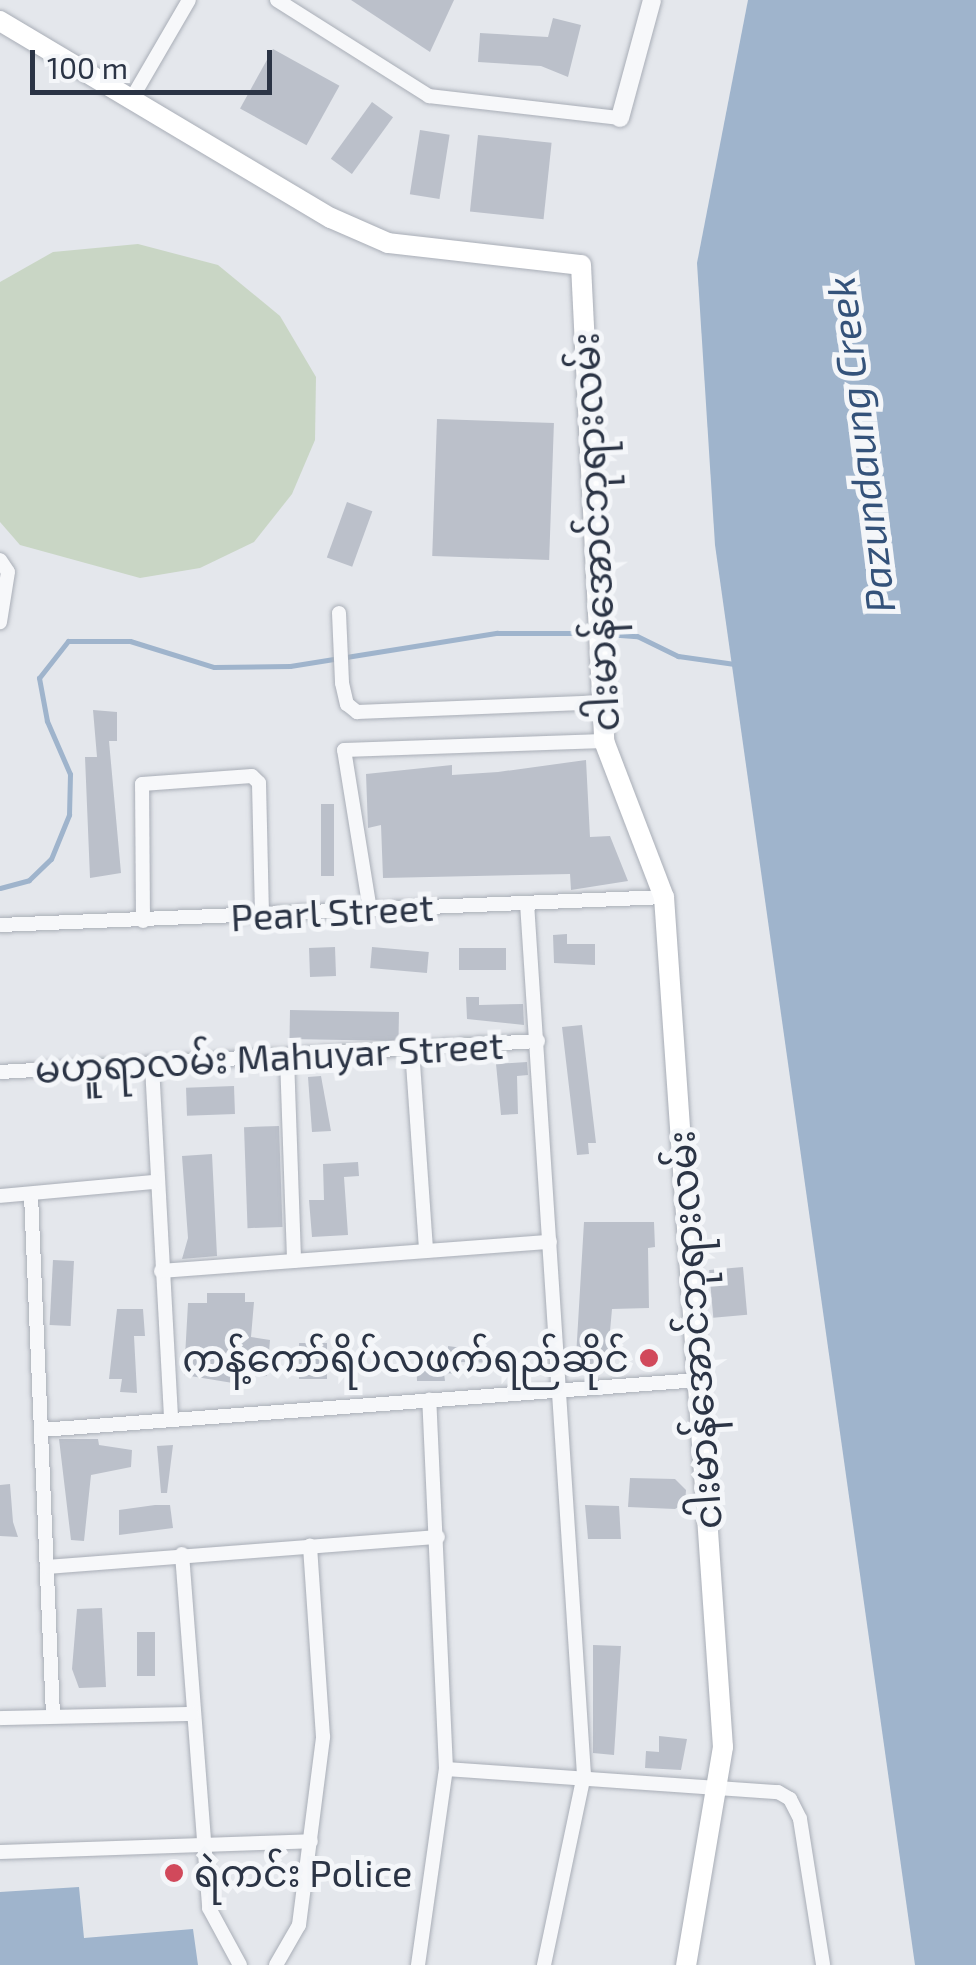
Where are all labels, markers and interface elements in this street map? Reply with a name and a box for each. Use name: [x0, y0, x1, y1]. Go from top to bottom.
scale bar: [35, 30, 278, 92]
text: 100 m: [47, 49, 128, 85]
water label: Pazundaung Creek: [815, 274, 903, 616]
street label: ငါးမာန်အောင်ဘုရားလမ်း: [562, 331, 628, 733]
street label: Pearl Street: [229, 884, 435, 940]
street label: မဟူရာလမ်း Mahuyar Street: [33, 1022, 505, 1092]
street label: ငါးမာန်အောင်ဘုရားလမ်း: [657, 1129, 731, 1531]
place label: ကန့်ကော်ရိပ်လဖက်ရည်ဆိုင်: [182, 1335, 629, 1381]
marker: ကန့်ကော်ရိပ်လဖက်ရည်ဆိုင်: [638, 1347, 660, 1369]
place label: ရဲကင်း Police: [194, 1850, 412, 1896]
marker: ရဲကင်း Police: [163, 1862, 185, 1884]

